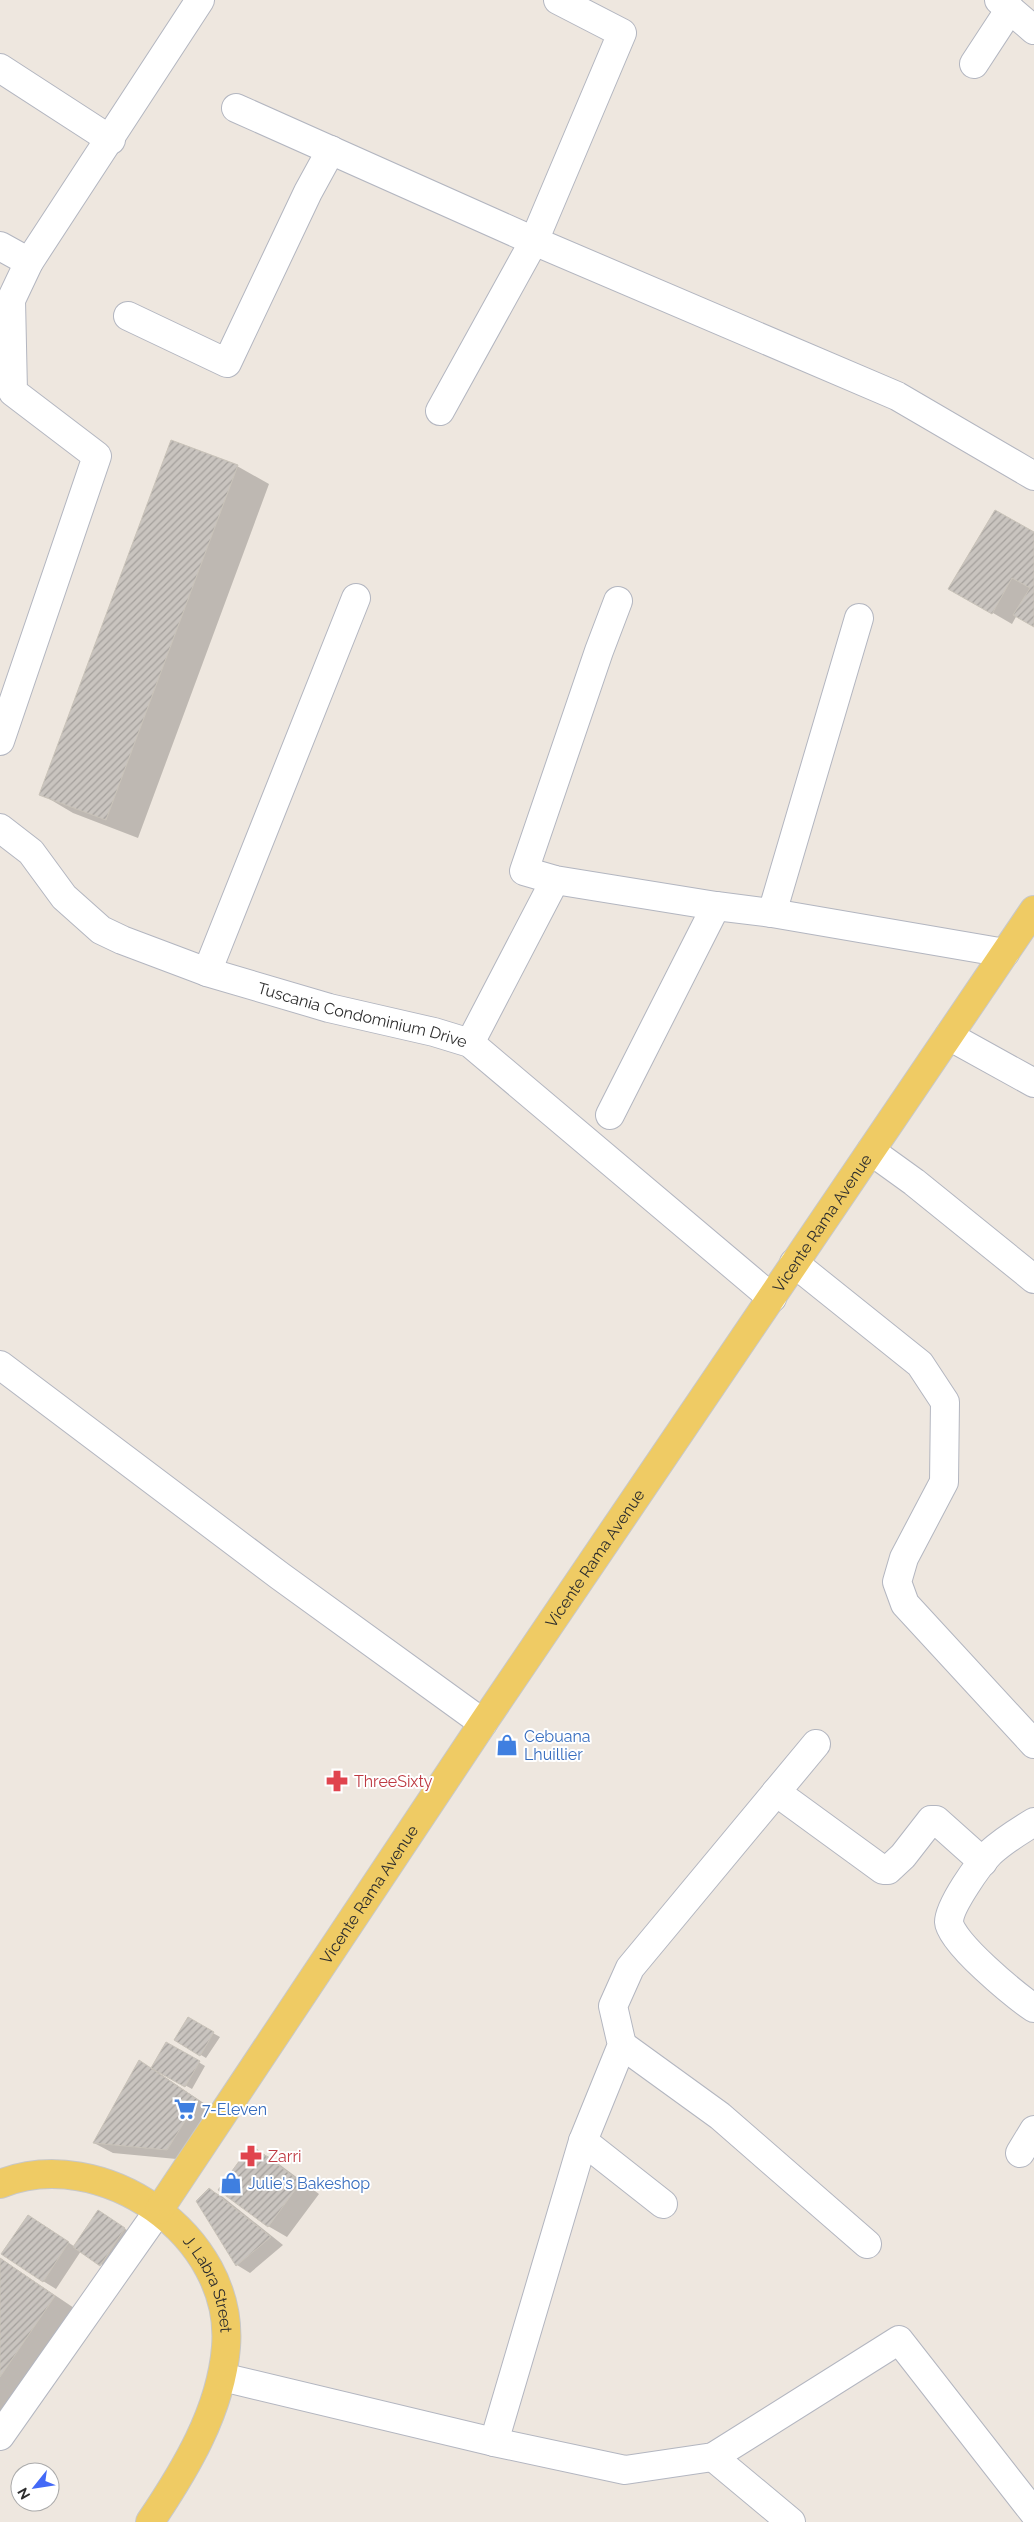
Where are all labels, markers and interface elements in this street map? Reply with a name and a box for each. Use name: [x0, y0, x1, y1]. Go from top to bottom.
street label: Tuscania Condominium Drive: [256, 978, 470, 1051]
street label: Vicente Rama Avenue: [768, 1150, 875, 1296]
street label: Vicente Rama Avenue: [541, 1486, 648, 1631]
place label: Cebuana Lhuillier: [524, 1727, 591, 1764]
shop icon: Cebuana Lhuillier: [494, 1732, 520, 1758]
pharmacy icon: ThreeSixty: [324, 1768, 350, 1794]
place label: ThreeSixty: [354, 1772, 433, 1791]
street label: Vicente Rama Avenue: [316, 1821, 422, 1967]
supermarket icon: 7-Eleven: [172, 2096, 198, 2122]
place label: 7-Eleven: [202, 2100, 267, 2119]
pharmacy icon: Zarri: [238, 2143, 264, 2169]
place label: Zarri: [268, 2147, 302, 2166]
shop icon: Julie's Bakeshop: [218, 2170, 244, 2196]
place label: Julie's Bakeshop: [248, 2174, 370, 2193]
street label: J. Labra Street: [179, 2231, 236, 2334]
north arrow: [10, 2462, 60, 2512]
text: N: [14, 2485, 33, 2502]

